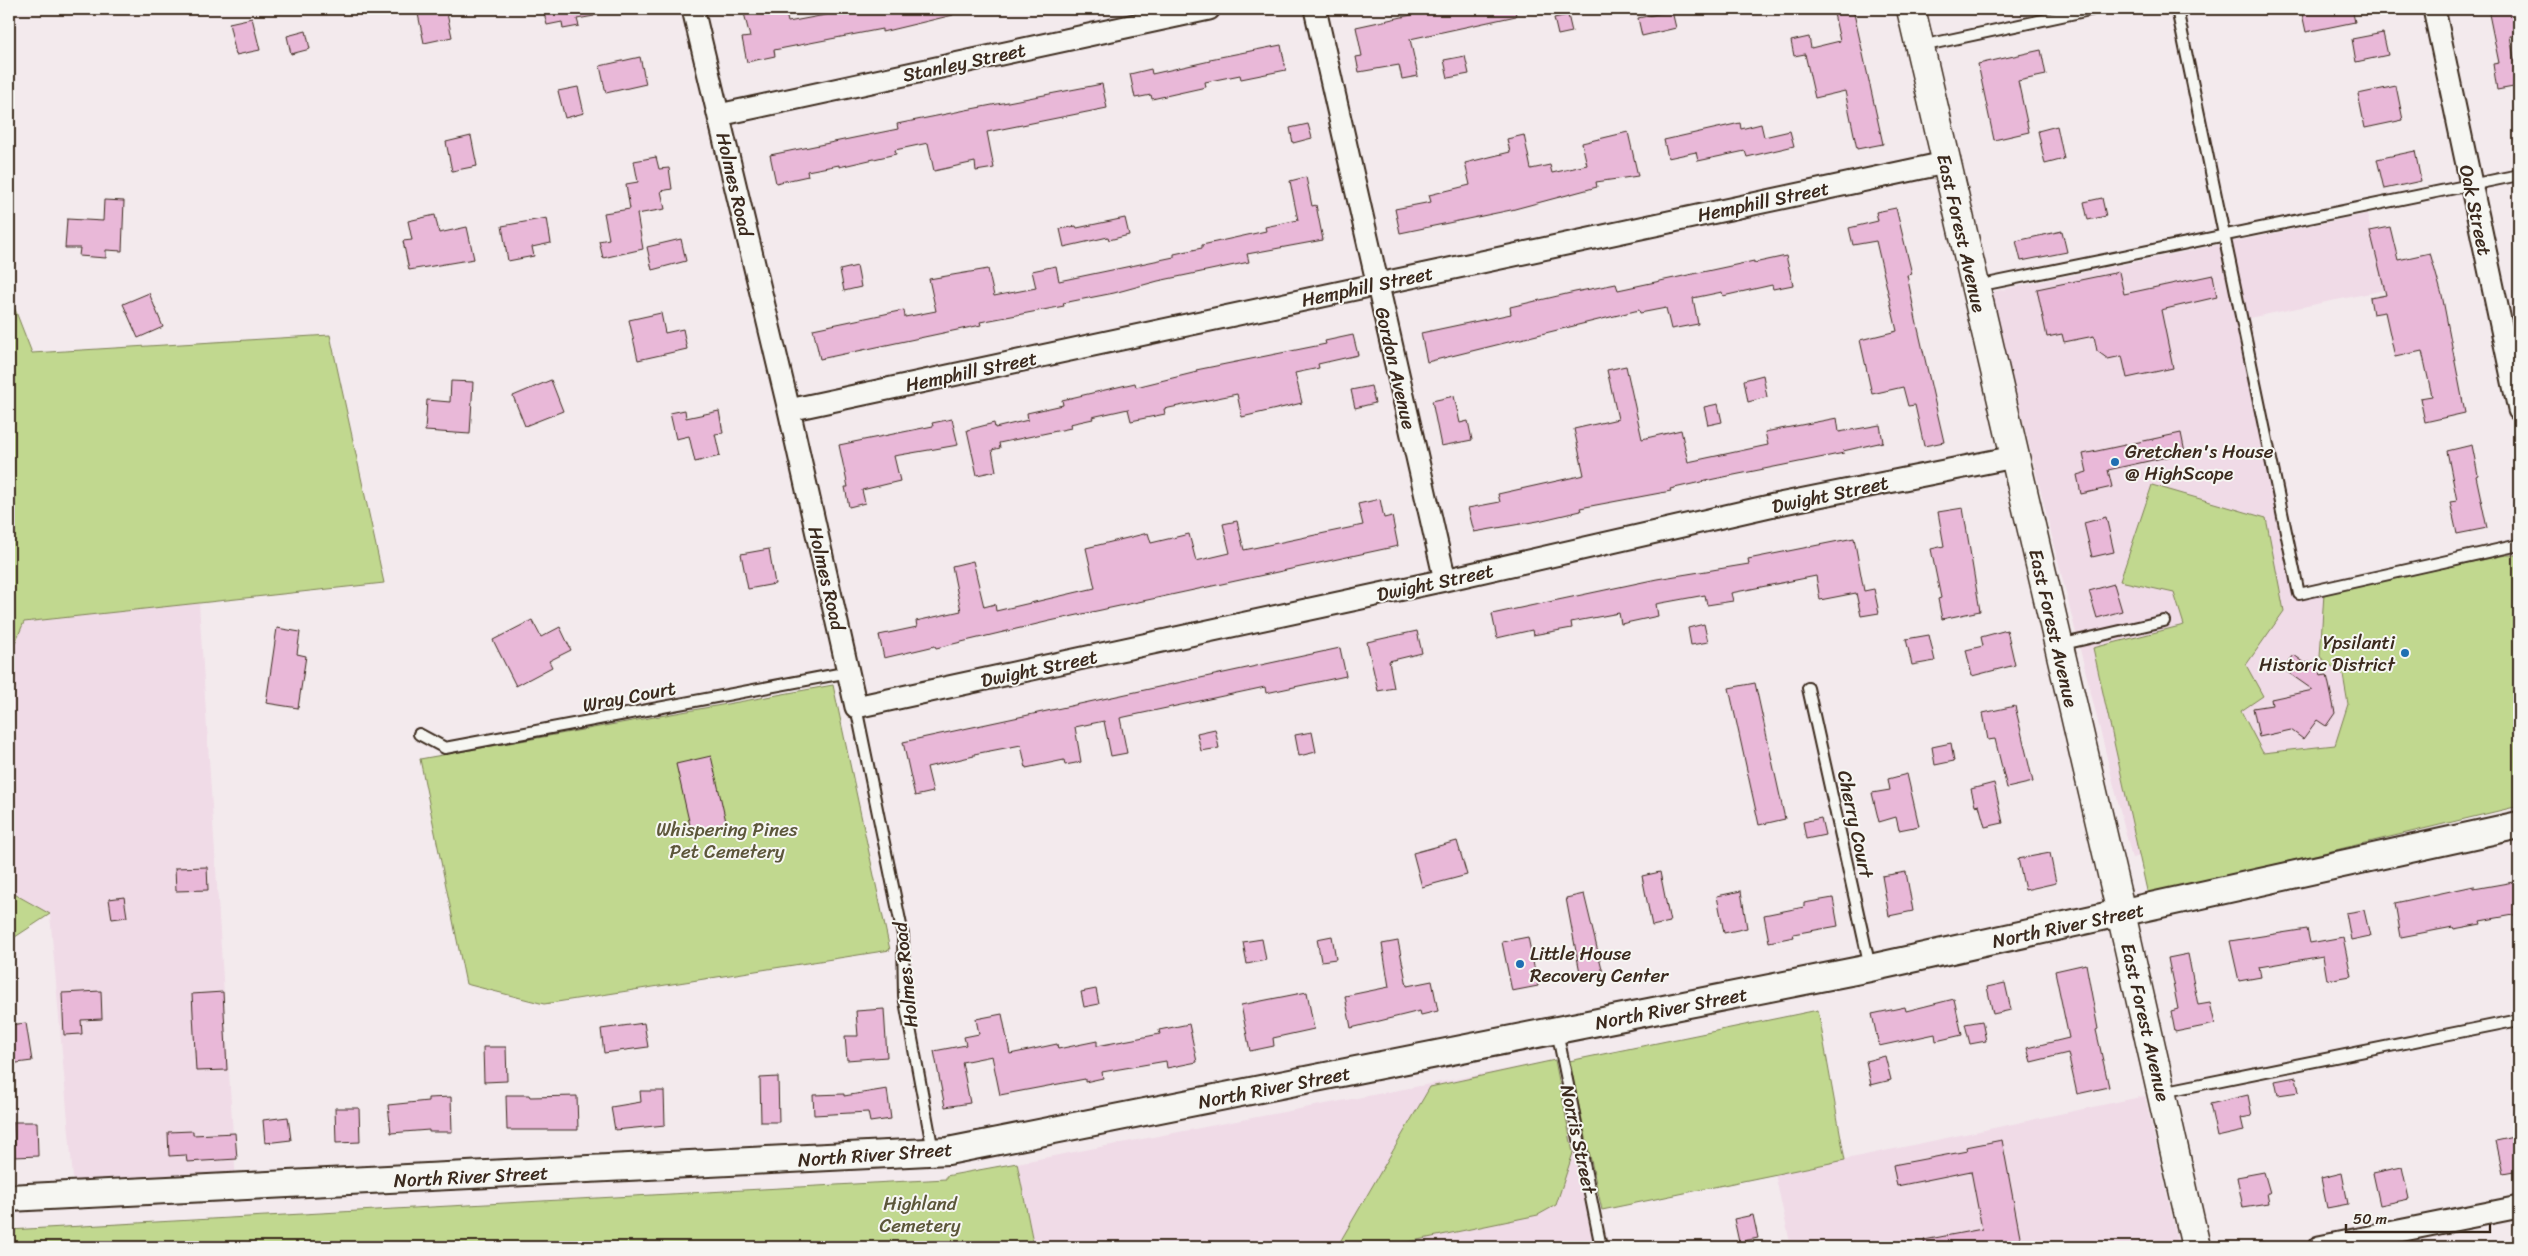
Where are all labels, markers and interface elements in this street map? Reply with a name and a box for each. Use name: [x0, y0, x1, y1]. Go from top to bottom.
street label: Stanley Street: [899, 33, 1029, 92]
street label: Holmes Road: [707, 129, 763, 241]
street label: East Forest Avenue: [1927, 151, 1996, 316]
street label: Oak Street: [2450, 162, 2501, 259]
street label: Hemphill Street: [1694, 171, 1832, 232]
street label: Hemphill Street: [1298, 256, 1436, 317]
street label: Gordon Avenue: [1365, 304, 1426, 433]
street label: Hemphill Street: [902, 341, 1040, 402]
place label: Gretchen's House @ HighScope: [2125, 435, 2274, 490]
marker: Gretchen's House @ HighScope: [2109, 456, 2121, 468]
street label: Dwight Street: [1769, 466, 1891, 523]
street label: Holmes Road: [799, 523, 855, 635]
street label: East Forest Avenue: [2019, 546, 2088, 711]
street label: Dwight Street: [1374, 554, 1496, 611]
place label: Ypsilanti Historic District: [2259, 626, 2396, 681]
street label: Dwight Street: [978, 640, 1100, 697]
marker: Ypsilanti Historic District: [2399, 647, 2411, 659]
street label: Wray Court: [580, 671, 679, 722]
street label: Cherry Court: [1828, 767, 1883, 882]
park label: Whispering Pines Pet Cemetery: [656, 813, 798, 868]
street label: North River Street: [1989, 893, 2147, 958]
street label: Holmes Road: [883, 918, 927, 1029]
place label: Little House Recovery Center: [1530, 937, 1669, 992]
street label: East Forest Avenue: [2111, 940, 2180, 1105]
marker: Little House Recovery Center: [1514, 958, 1526, 970]
street label: North River Street: [1592, 978, 1750, 1039]
street label: North River Street: [1195, 1057, 1353, 1118]
street label: Norris Street: [1551, 1081, 1606, 1198]
street label: North River Street: [797, 1133, 953, 1176]
street label: North River Street: [393, 1156, 549, 1197]
park label: Highland Cemetery: [879, 1187, 961, 1242]
scale bar: [2346, 1201, 2489, 1233]
text: 50 m: [2353, 1206, 2388, 1232]

